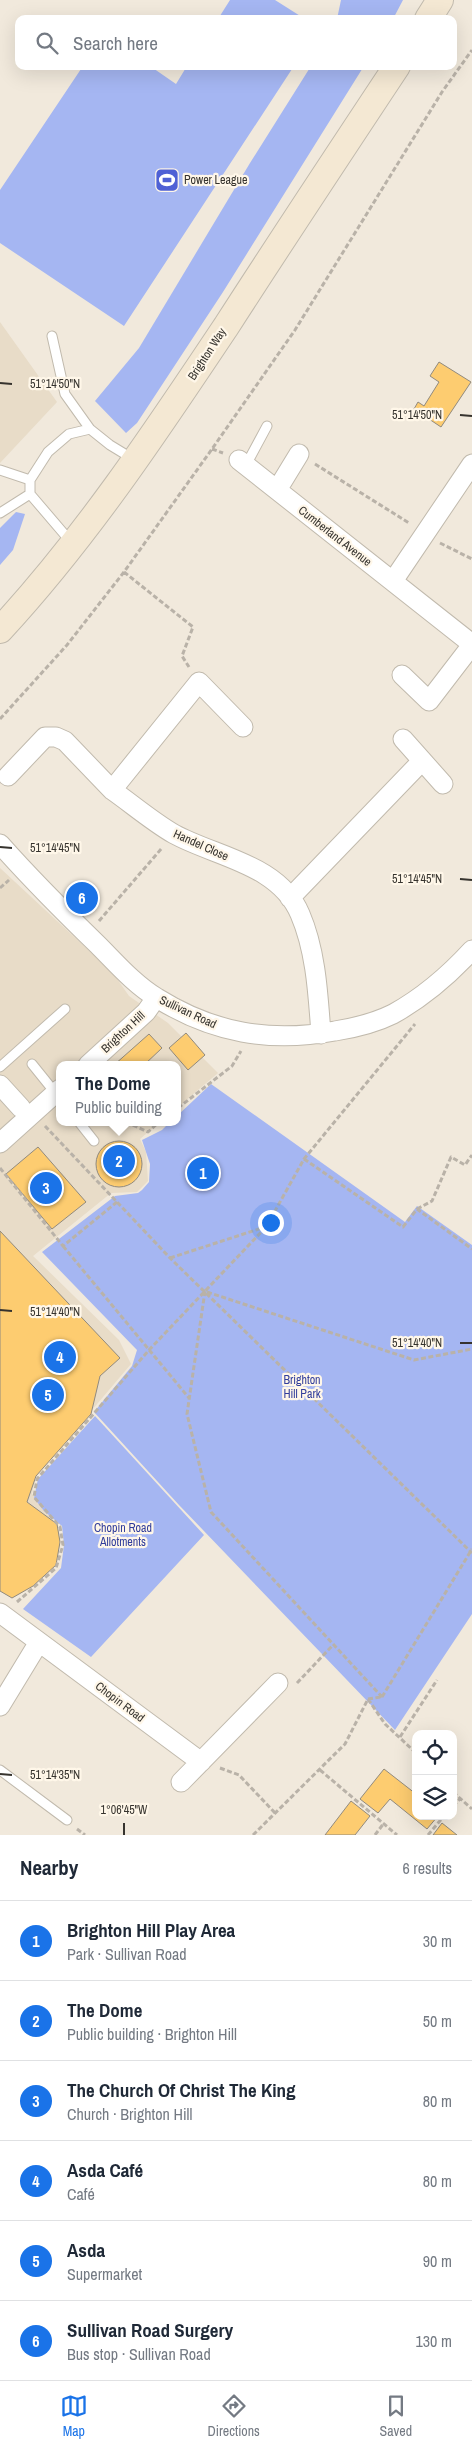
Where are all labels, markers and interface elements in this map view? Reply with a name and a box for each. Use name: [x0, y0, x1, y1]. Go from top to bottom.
search box: [15, 15, 457, 70]
icon: search: [33, 29, 61, 57]
text: Search here: [73, 30, 158, 56]
sports icon: Power League: [154, 167, 180, 193]
place label: Power League: [184, 172, 247, 188]
street label: Brighton Way: [184, 325, 230, 383]
text: 51°14'50"N: [30, 376, 80, 392]
text: 51°14'50"N: [392, 407, 442, 423]
street label: Cumberland Avenue: [295, 502, 375, 570]
street label: Handel Close: [171, 826, 231, 864]
text: 51°14'45"N: [30, 840, 80, 856]
text: 51°14'45"N: [392, 871, 442, 887]
pin: 6: [66, 879, 98, 917]
street label: Sullivan Road: [157, 992, 219, 1032]
street label: Brighton Hill: [98, 1008, 148, 1056]
popup: [56, 1061, 181, 1126]
text: The Dome: [75, 1070, 150, 1096]
text: Public building: [75, 1096, 162, 1118]
pin: 2: [103, 1142, 135, 1180]
pin: 1: [187, 1154, 219, 1192]
pin: 3: [30, 1169, 62, 1207]
your location: [258, 1210, 284, 1236]
text: 51°14'40"N: [30, 1304, 80, 1320]
text: 51°14'40"N: [392, 1335, 442, 1351]
pin: 4: [44, 1338, 76, 1376]
park label: Brighton Hill Park: [283, 1372, 321, 1402]
pin: 5: [32, 1376, 64, 1414]
park label: Chopin Road Allotments: [94, 1520, 152, 1550]
street label: Chopin Road: [92, 1678, 148, 1726]
map controls: [412, 1730, 457, 1820]
button: locate: [412, 1730, 457, 1775]
text: 51°14'35"N: [30, 1767, 80, 1783]
button: layers: [412, 1775, 457, 1820]
text: 1°06'45"W: [101, 1802, 148, 1818]
text: Nearby: [20, 1853, 78, 1882]
text: 6 results: [402, 1857, 452, 1879]
text: Brighton Hill Play Area: [67, 1917, 235, 1943]
text: 1: [32, 1930, 40, 1952]
text: 30 m: [423, 1930, 452, 1952]
text: Park · Sullivan Road: [67, 1943, 187, 1965]
text: The Dome: [67, 1997, 142, 2023]
text: 2: [32, 2010, 40, 2032]
text: 50 m: [423, 2010, 452, 2032]
text: Public building · Brighton Hill: [67, 2023, 237, 2045]
text: The Church Of Christ The King: [67, 2077, 296, 2103]
text: 3: [32, 2090, 40, 2112]
text: 80 m: [423, 2090, 452, 2112]
text: Church · Brighton Hill: [67, 2103, 192, 2125]
text: Asda Café: [67, 2157, 143, 2183]
text: 4: [32, 2170, 40, 2192]
text: 80 m: [423, 2170, 452, 2192]
text: Café: [67, 2183, 95, 2205]
text: Asda: [67, 2237, 105, 2263]
text: 5: [32, 2250, 40, 2272]
text: 90 m: [423, 2250, 452, 2272]
text: Supermarket: [67, 2263, 142, 2285]
text: Sullivan Road Surgery: [67, 2317, 233, 2343]
text: 6: [32, 2330, 40, 2352]
text: 130 m: [416, 2330, 452, 2352]
text: Bus stop · Sullivan Road: [67, 2343, 211, 2365]
tab: Map: [60, 2392, 88, 2440]
tab: Directions: [208, 2392, 260, 2440]
tab: Saved: [380, 2392, 412, 2440]

